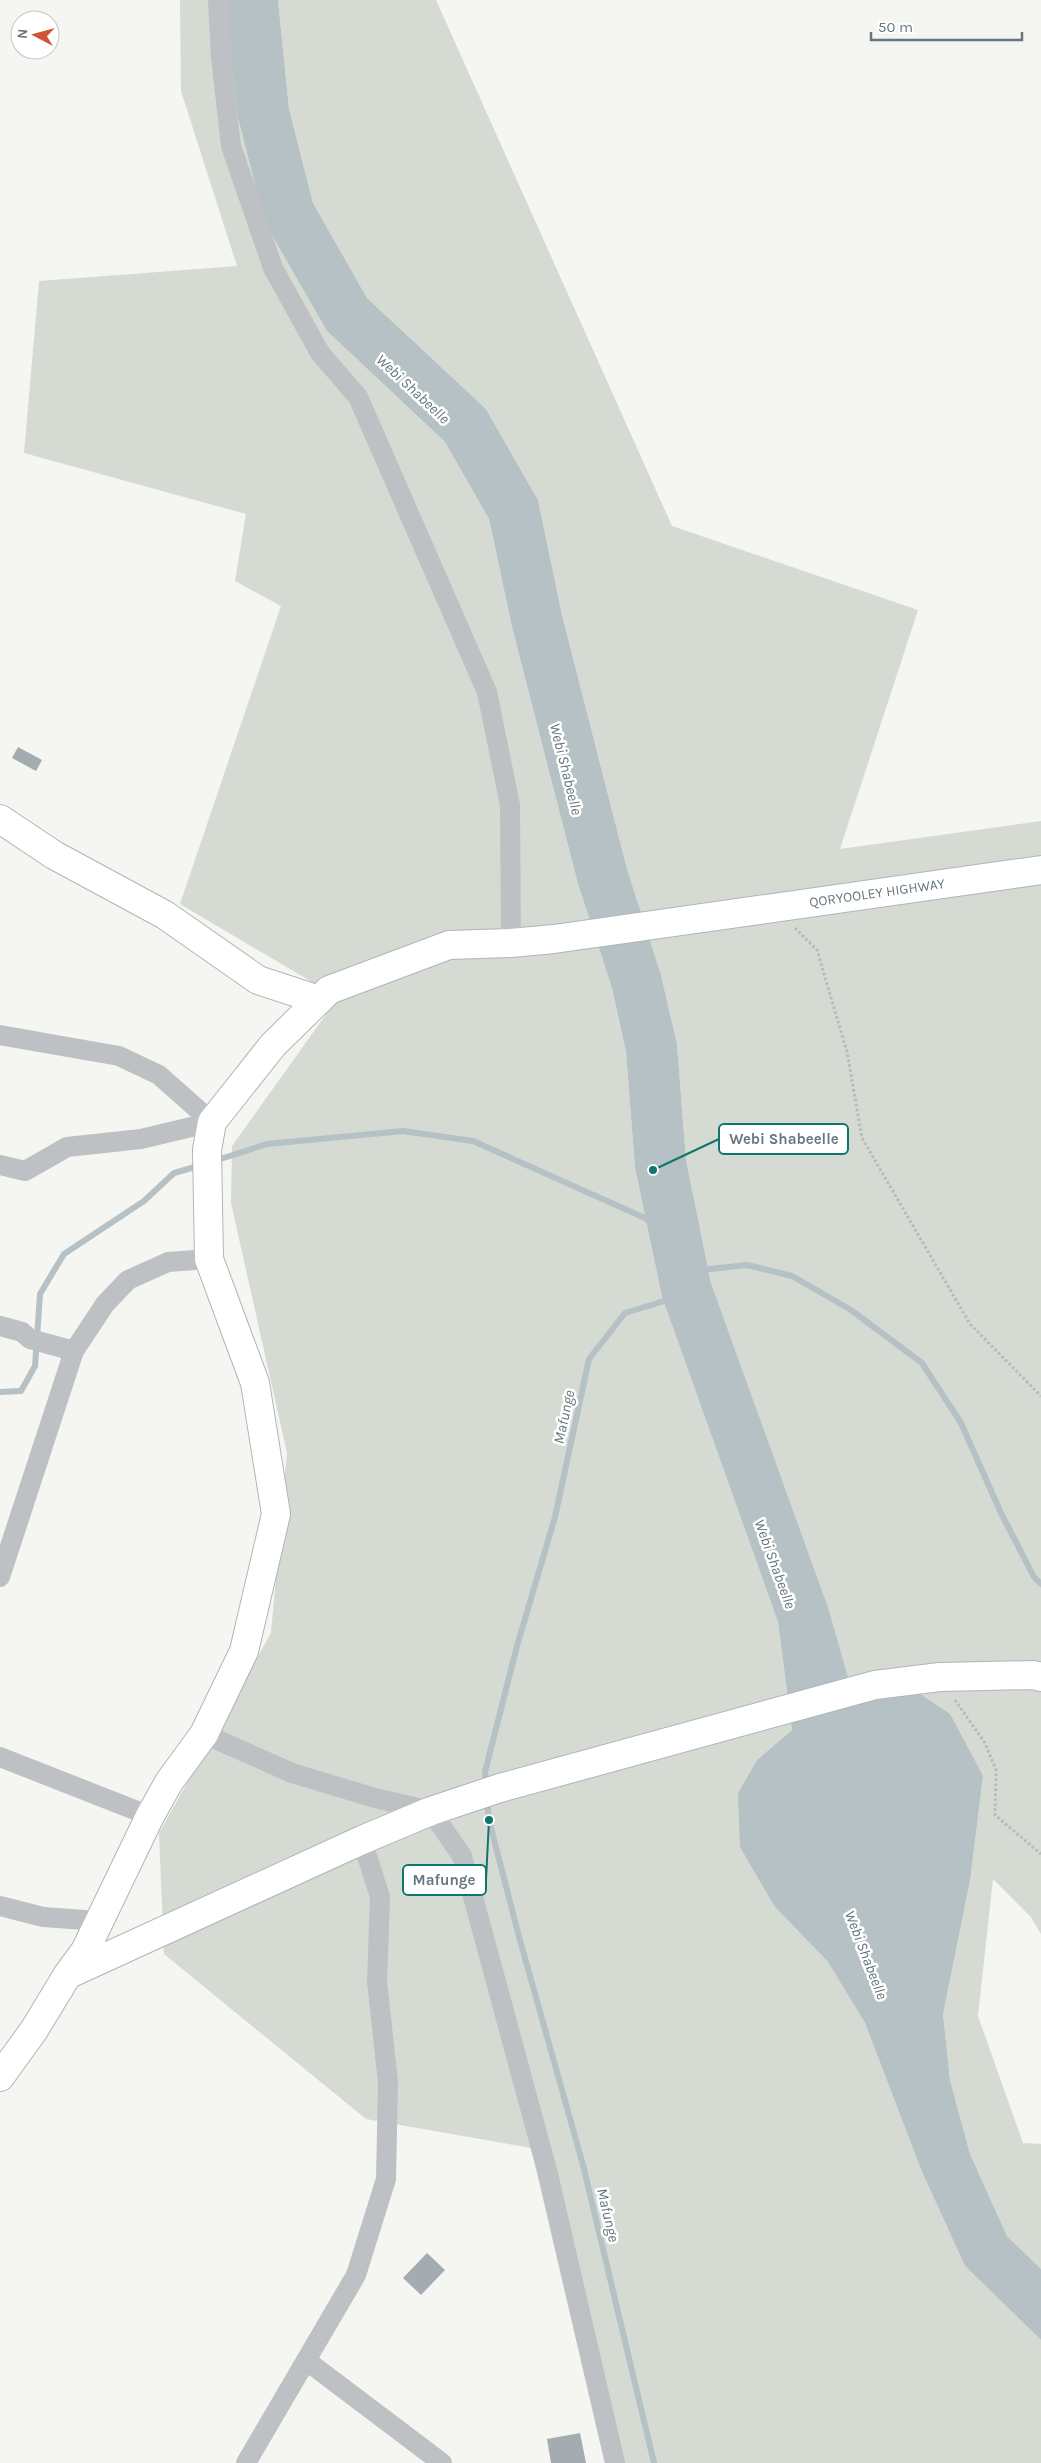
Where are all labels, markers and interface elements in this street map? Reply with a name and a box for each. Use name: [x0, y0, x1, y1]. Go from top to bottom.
north arrow: [10, 10, 60, 60]
scale bar: [871, 10, 1022, 42]
text: 50 m: [878, 18, 913, 36]
text: N: [14, 28, 32, 40]
water label: Webi Shabeelle: [373, 350, 454, 428]
water label: Webi Shabeelle: [546, 721, 586, 817]
street label: QORYOOLEY HIGHWAY: [808, 875, 946, 911]
callout: Webi Shabeelle: [719, 1124, 848, 1154]
text: Webi Shabeelle: [729, 1130, 839, 1148]
water label: Mafunge: [550, 1388, 578, 1446]
water label: Webi Shabeelle: [750, 1517, 800, 1611]
callout: Mafunge: [403, 1865, 486, 1895]
text: Mafunge: [413, 1871, 475, 1889]
water label: Webi Shabeelle: [841, 1908, 891, 2002]
water label: Mafunge: [593, 2186, 623, 2244]

